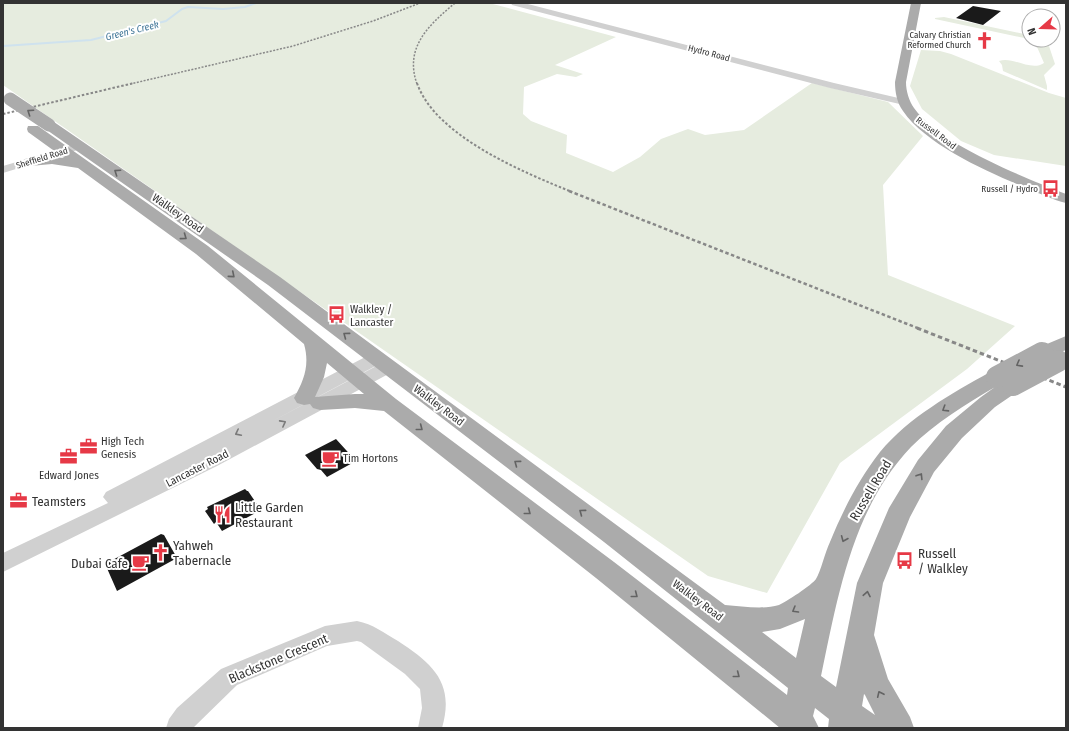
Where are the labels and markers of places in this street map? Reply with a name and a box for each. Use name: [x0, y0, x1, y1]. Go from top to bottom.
place label: Calvary Christian Reformed Church: [908, 30, 971, 50]
church icon: Calvary Christian Reformed Church: [974, 30, 994, 50]
bus stop icon: Russell / Hydro: [1041, 179, 1061, 199]
place label: Russell / Hydro: [981, 184, 1038, 194]
place label: Walkley / Lancaster: [350, 303, 393, 329]
bus stop icon: Walkley / Lancaster: [327, 305, 347, 325]
place label: High Tech Genesis: [101, 435, 144, 461]
office icon: High Tech Genesis: [78, 437, 98, 457]
office icon: Edward Jones: [59, 447, 79, 467]
cafe icon: Tim Hortons: [320, 448, 340, 468]
place label: Tim Hortons: [343, 452, 398, 465]
place label: Edward Jones: [39, 469, 99, 482]
office icon: Teamsters: [9, 491, 29, 511]
place label: Teamsters: [32, 494, 86, 509]
place label: Little Garden Restaurant: [235, 500, 303, 530]
restaurant icon: Little Garden Restaurant: [212, 504, 232, 524]
place label: Yahweh Tabernacle: [173, 538, 231, 568]
church icon: Yahweh Tabernacle: [150, 542, 170, 562]
place label: Russell / Walkley: [918, 546, 968, 576]
bus stop icon: Russell / Walkley: [895, 550, 915, 570]
cafe icon: Dubai Cafe: [131, 553, 151, 573]
place label: Dubai Cafe: [71, 556, 128, 571]

